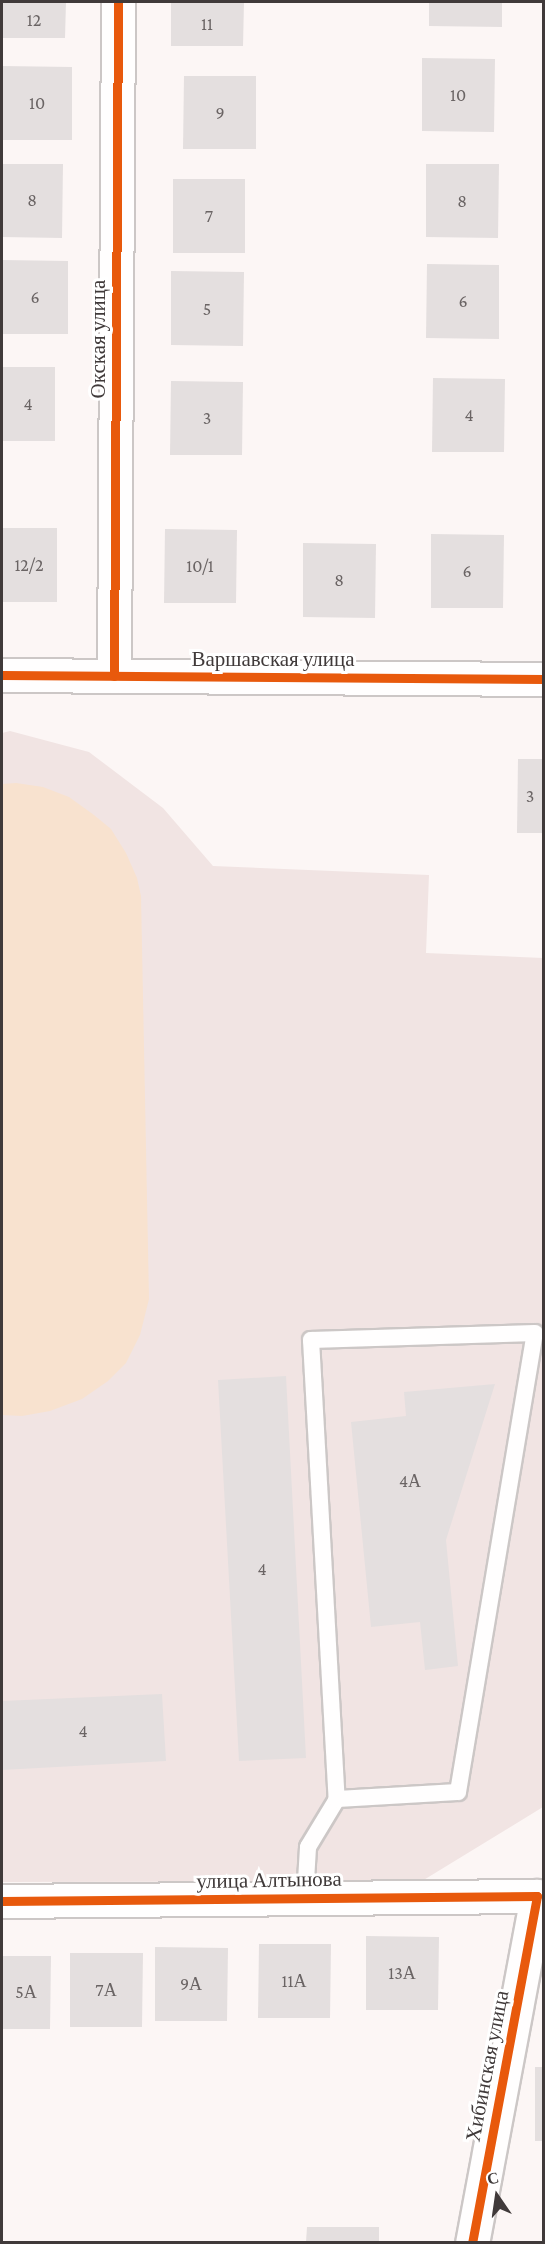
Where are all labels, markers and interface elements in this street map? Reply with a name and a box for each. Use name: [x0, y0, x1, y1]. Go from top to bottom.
house number: 12: [27, 9, 41, 31]
house number: 11: [201, 13, 213, 35]
house number: 10: [450, 84, 466, 106]
house number: 10: [29, 92, 45, 114]
house number: 9: [215, 102, 225, 124]
house number: 8: [27, 189, 37, 211]
house number: 8: [457, 190, 467, 212]
house number: 7: [205, 205, 213, 227]
street label: Окская улица: [85, 280, 111, 398]
house number: 6: [30, 286, 40, 308]
house number: 6: [458, 290, 468, 312]
house number: 5: [203, 298, 211, 320]
house number: 4: [23, 393, 33, 415]
house number: 4: [464, 404, 474, 426]
house number: 3: [203, 407, 211, 429]
house number: 12/2: [14, 554, 44, 576]
house number: 10/1: [186, 555, 214, 577]
house number: 6: [462, 560, 472, 582]
house number: 8: [334, 569, 344, 591]
street label: Варшавская улица: [191, 646, 355, 672]
house number: 3: [526, 785, 534, 807]
house number: 4А: [399, 1470, 421, 1492]
house number: 4: [257, 1558, 267, 1580]
house number: 4: [78, 1720, 88, 1742]
street label: улица Алтынова: [196, 1866, 342, 1894]
house number: 13А: [388, 1962, 416, 1984]
house number: 11А: [282, 1970, 306, 1992]
house number: 9А: [180, 1973, 202, 1995]
house number: 7А: [95, 1979, 117, 2001]
house number: 5А: [15, 1981, 37, 2003]
street label: Хибинская улица: [460, 1988, 514, 2144]
north arrow: [467, 2166, 527, 2226]
text: С: [485, 2168, 500, 2188]

